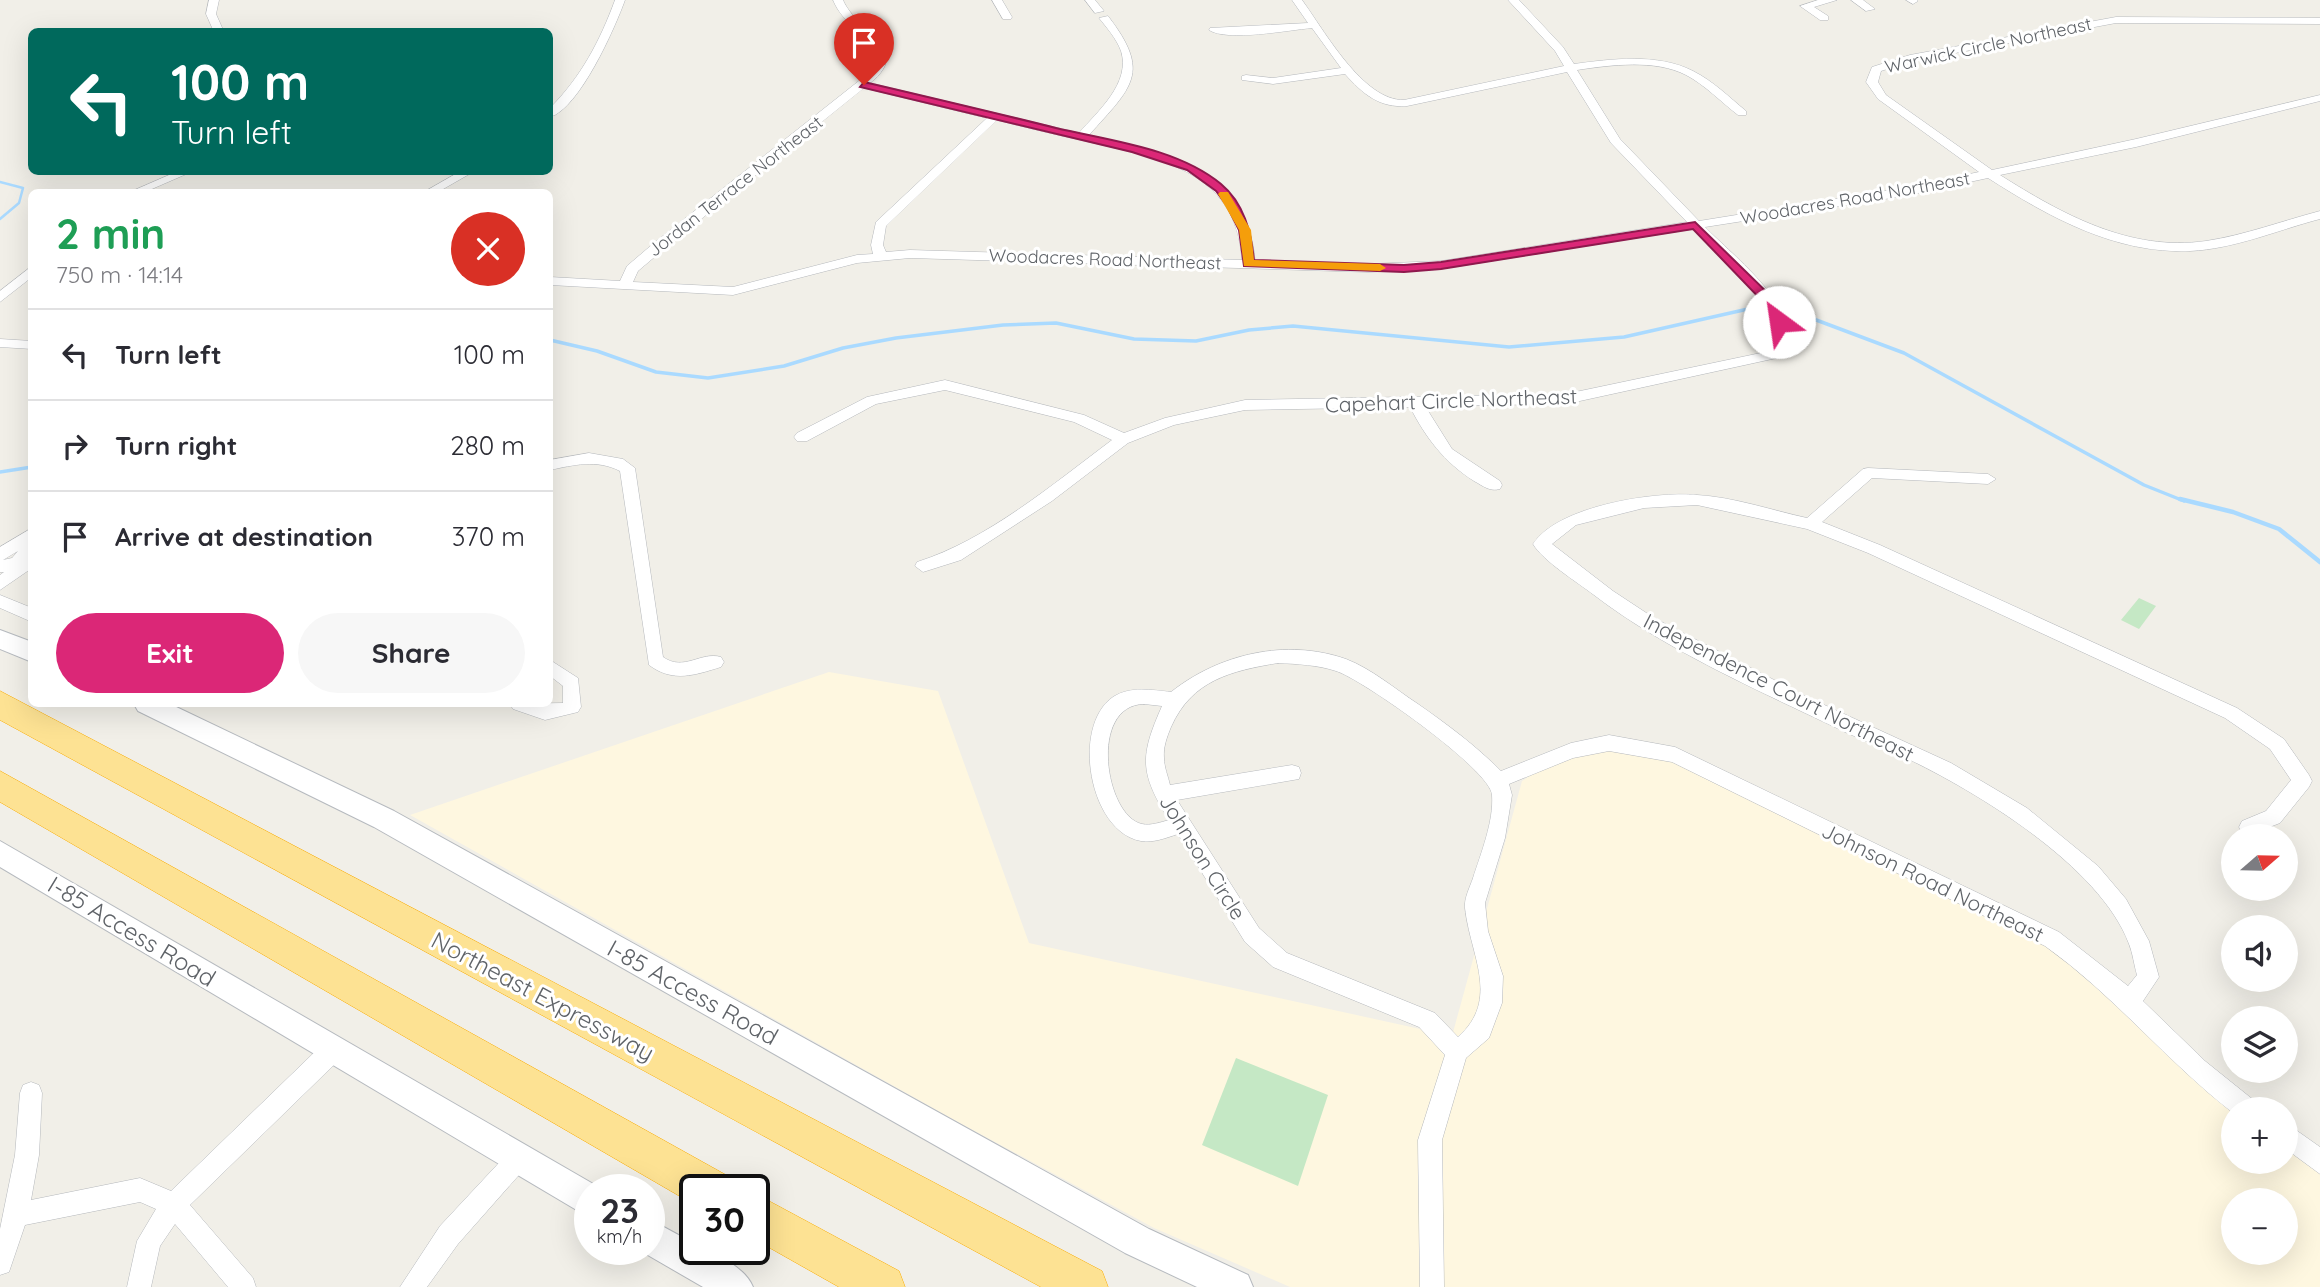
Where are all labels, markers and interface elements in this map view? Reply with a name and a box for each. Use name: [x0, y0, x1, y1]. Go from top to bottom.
street label: Warwick Circle Northeast: [1883, 12, 2093, 78]
pin: [834, 13, 894, 85]
icon: arrive: [845, 24, 883, 62]
text: 100 m: [171, 51, 309, 112]
icon: left: [56, 56, 147, 147]
street label: Jordan Terrace Northeast: [643, 111, 827, 261]
text: Turn left: [171, 112, 292, 152]
street label: Woodacres Road Northeast: [1738, 166, 1972, 230]
text: 2 min: [56, 207, 165, 260]
button: close: [451, 212, 525, 286]
street label: Woodacres Road Northeast: [988, 243, 1222, 275]
text: 750 m · 14:14: [56, 260, 183, 289]
position arrow: [1742, 285, 1816, 359]
icon: left: [56, 336, 94, 374]
text: Turn left: [115, 338, 222, 371]
text: 100 m: [454, 338, 525, 371]
street label: Capehart Circle Northeast: [1324, 383, 1578, 417]
icon: right: [56, 427, 94, 465]
text: Turn right: [115, 429, 237, 462]
text: 280 m: [450, 429, 525, 462]
icon: arrive: [56, 518, 94, 556]
text: Arrive at destination: [115, 520, 373, 553]
text: 370 m: [452, 520, 525, 553]
street label: Independence Court Northeast: [1639, 607, 1919, 767]
button: Exit: [56, 613, 284, 693]
button: Share: [298, 613, 525, 693]
street label: Johnson Circle: [1154, 790, 1252, 924]
street label: Johnson Road Northeast: [1818, 817, 2048, 947]
north arrow: [2221, 824, 2298, 901]
map controls: [2221, 824, 2298, 1265]
street label: I-85 Access Road: [43, 869, 221, 993]
button: sound: [2221, 915, 2298, 992]
street label: Northeast Expressway: [426, 925, 660, 1067]
street label: I-85 Access Road: [602, 933, 784, 1051]
button: layers: [2221, 1006, 2298, 1083]
button: +: [2221, 1097, 2298, 1174]
speed limit sign: 30: [679, 1174, 770, 1265]
text: 23: [600, 1188, 639, 1232]
button: −: [2221, 1188, 2298, 1265]
text: km/h: [597, 1225, 642, 1248]

